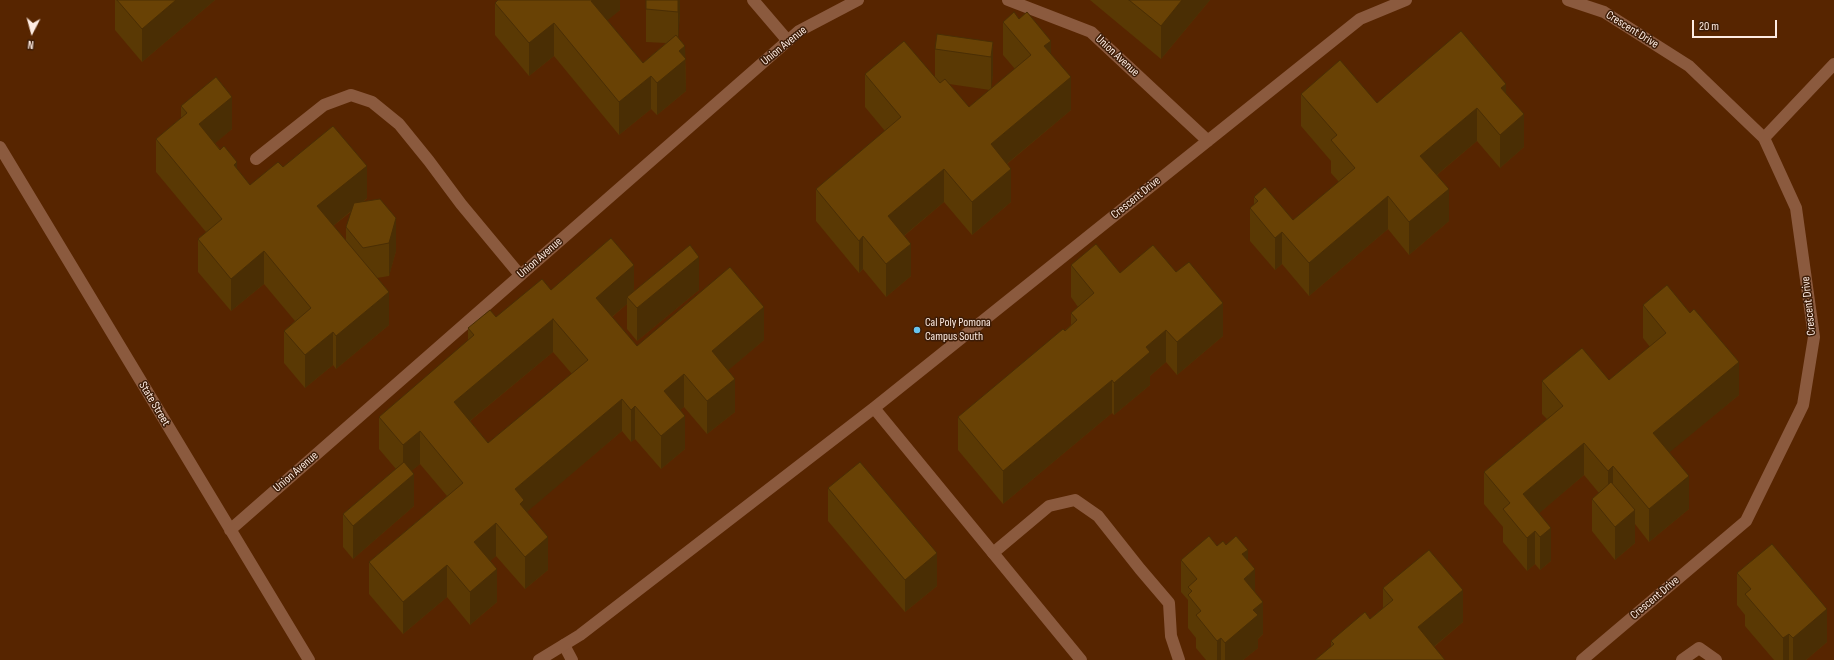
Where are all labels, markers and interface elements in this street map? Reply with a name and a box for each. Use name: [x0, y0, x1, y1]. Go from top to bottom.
street label: Crescent Drive: [1603, 8, 1661, 52]
north arrow: [12, 12, 52, 52]
scale bar: [1694, 12, 1779, 38]
text: 20 m: [1699, 19, 1719, 34]
street label: Union Avenue: [758, 23, 810, 69]
street label: Union Avenue: [1092, 32, 1142, 80]
text: N: [27, 38, 34, 51]
street label: Crescent Drive: [1108, 174, 1164, 222]
street label: Union Avenue: [515, 235, 565, 281]
street label: Crescent Drive: [1799, 276, 1819, 336]
place label: Cal Poly Pomona Campus South: [925, 316, 991, 344]
marker: Cal Poly Pomona Campus South: [912, 325, 922, 335]
street label: State Street: [135, 379, 173, 429]
street label: Union Avenue: [271, 449, 321, 495]
street label: Crescent Drive: [1628, 573, 1682, 623]

